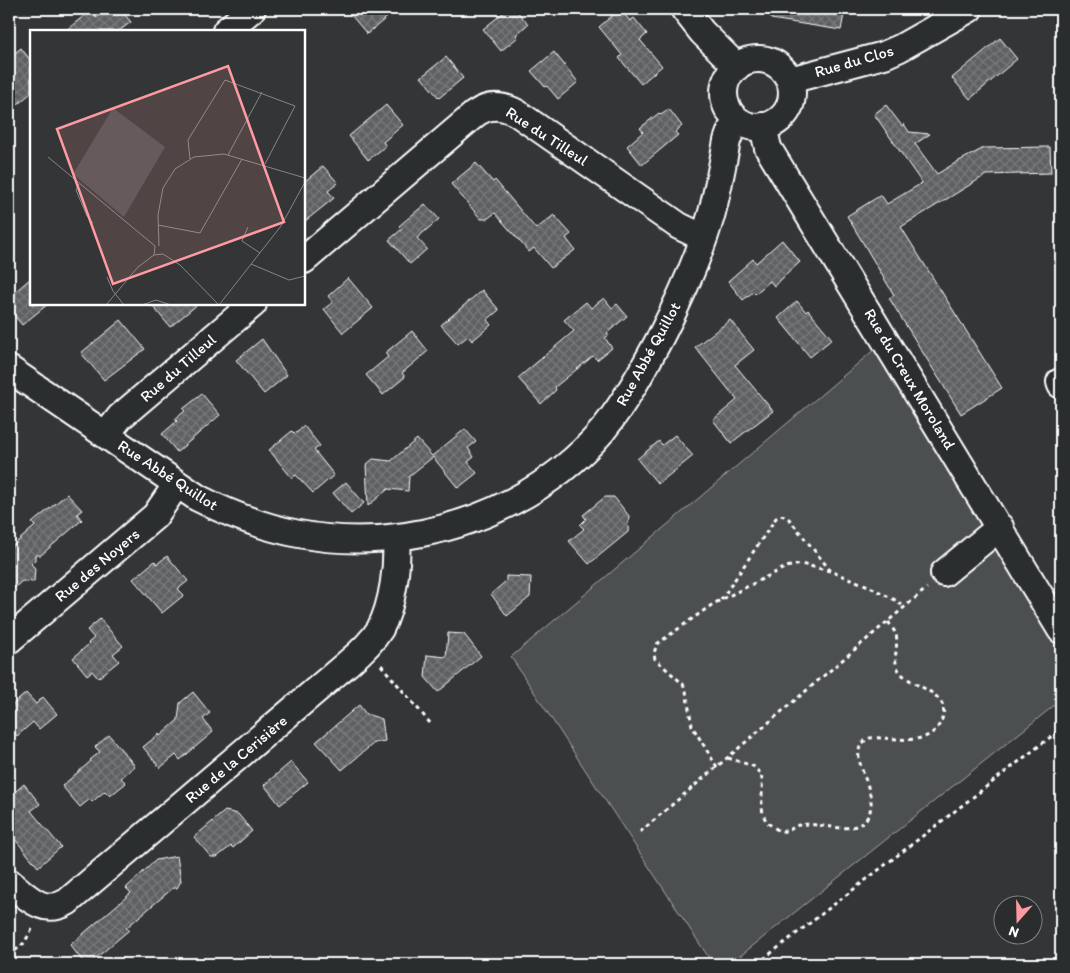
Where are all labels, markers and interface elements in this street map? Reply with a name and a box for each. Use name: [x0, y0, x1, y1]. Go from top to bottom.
inset map: [30, 30, 305, 305]
street label: Rue du Clos: [812, 41, 896, 81]
street label: Rue du Tilleul: [502, 102, 592, 170]
street label: Rue Abbé Quillot: [612, 299, 684, 409]
street label: Rue du Creux Moroland: [860, 305, 960, 453]
street label: Rue du Tilleul: [136, 330, 220, 406]
street label: Rue Abbé Quillot: [114, 436, 222, 514]
street label: Rue des Noyers: [51, 524, 143, 606]
street label: Rue de la Cerisière: [181, 711, 291, 807]
north arrow: [992, 896, 1042, 946]
text: N: [1006, 922, 1021, 941]

